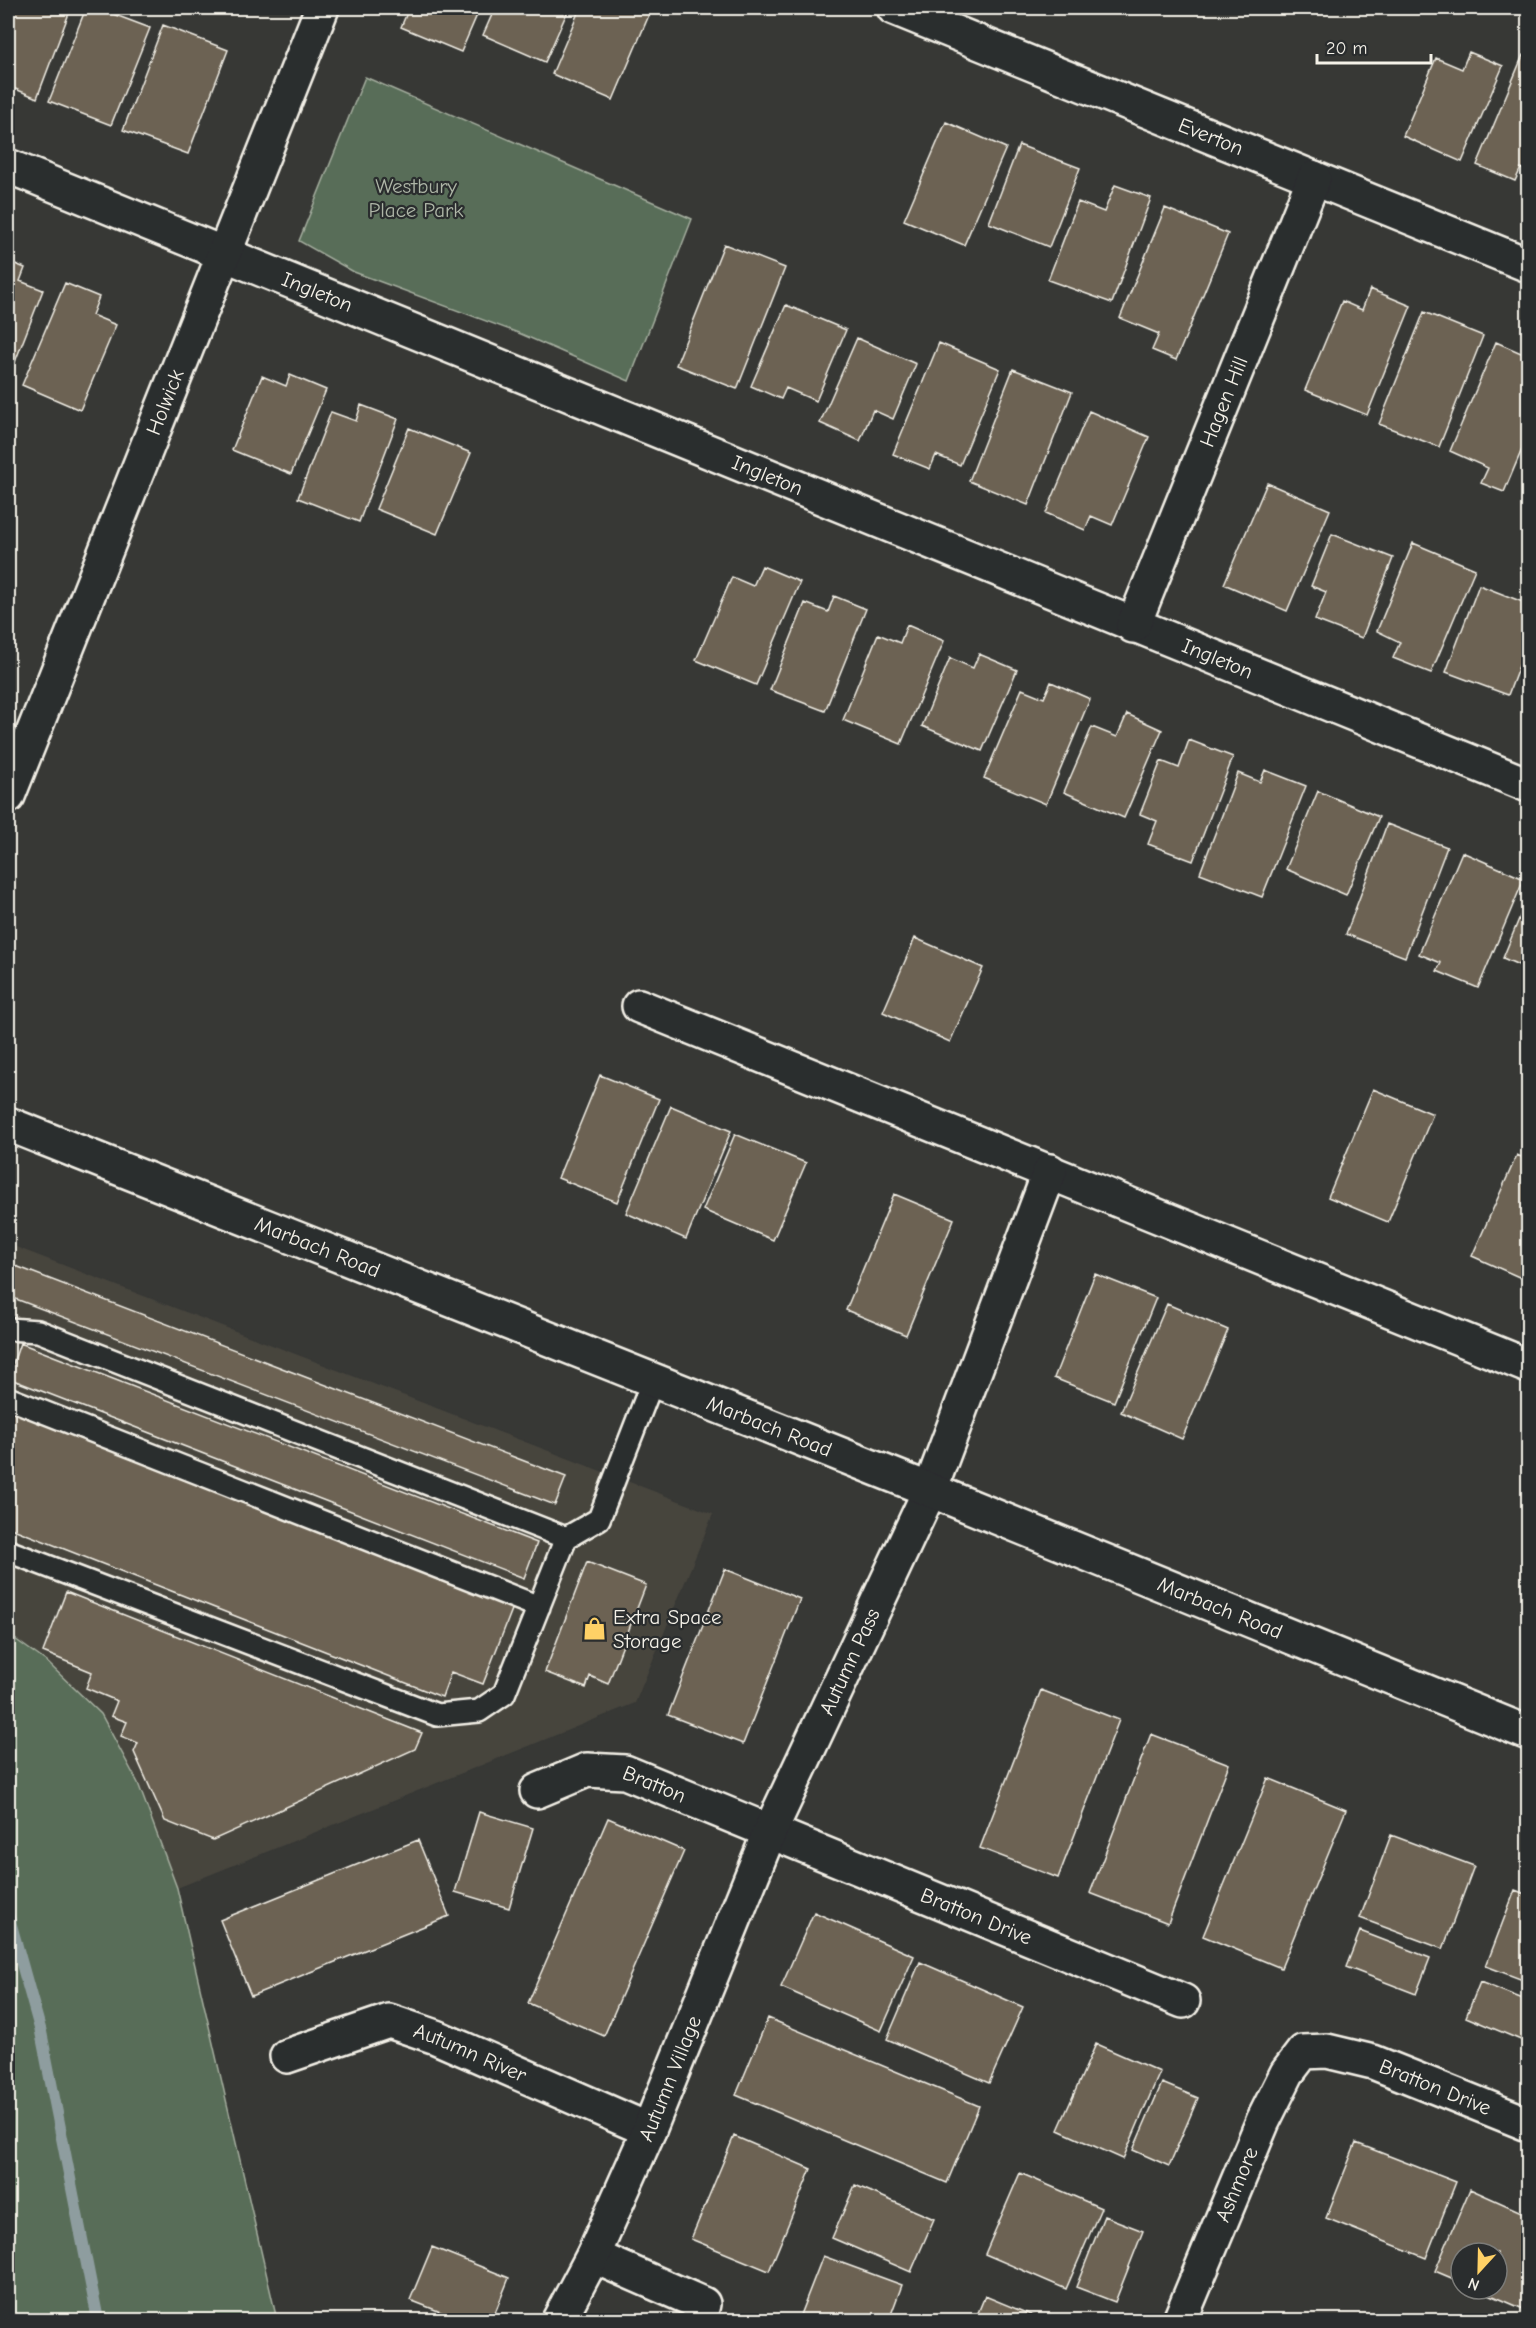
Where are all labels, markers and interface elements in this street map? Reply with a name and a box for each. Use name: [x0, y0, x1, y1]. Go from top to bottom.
scale bar: [1317, 27, 1431, 65]
text: 20 m: [1326, 38, 1367, 59]
street label: Everton: [1175, 113, 1247, 160]
park label: Westbury Place Park: [368, 174, 464, 222]
street label: Ingleton: [278, 267, 356, 317]
street label: Hagen Hill: [1195, 353, 1253, 450]
street label: Holwick: [141, 366, 189, 438]
street label: Ingleton: [729, 450, 806, 500]
street label: Ingleton: [1179, 633, 1256, 684]
street label: Marbach Road: [251, 1211, 384, 1282]
street label: Marbach Road: [703, 1391, 835, 1462]
street label: Marbach Road: [1154, 1572, 1286, 1644]
place label: Extra Space Storage: [613, 1605, 722, 1653]
street label: Autumn Pass: [814, 1605, 885, 1719]
shop icon: Extra Space Storage: [582, 1616, 608, 1642]
street label: Bratton: [619, 1760, 689, 1808]
street label: Bratton Drive: [917, 1883, 1036, 1950]
street label: Autumn Village: [634, 2012, 706, 2145]
street label: Autumn River: [411, 2018, 531, 2087]
street label: Bratton Drive: [1376, 2054, 1495, 2120]
street label: Ashmore: [1210, 2143, 1263, 2225]
north arrow: [1449, 2241, 1509, 2301]
text: N: [1466, 2274, 1482, 2294]

